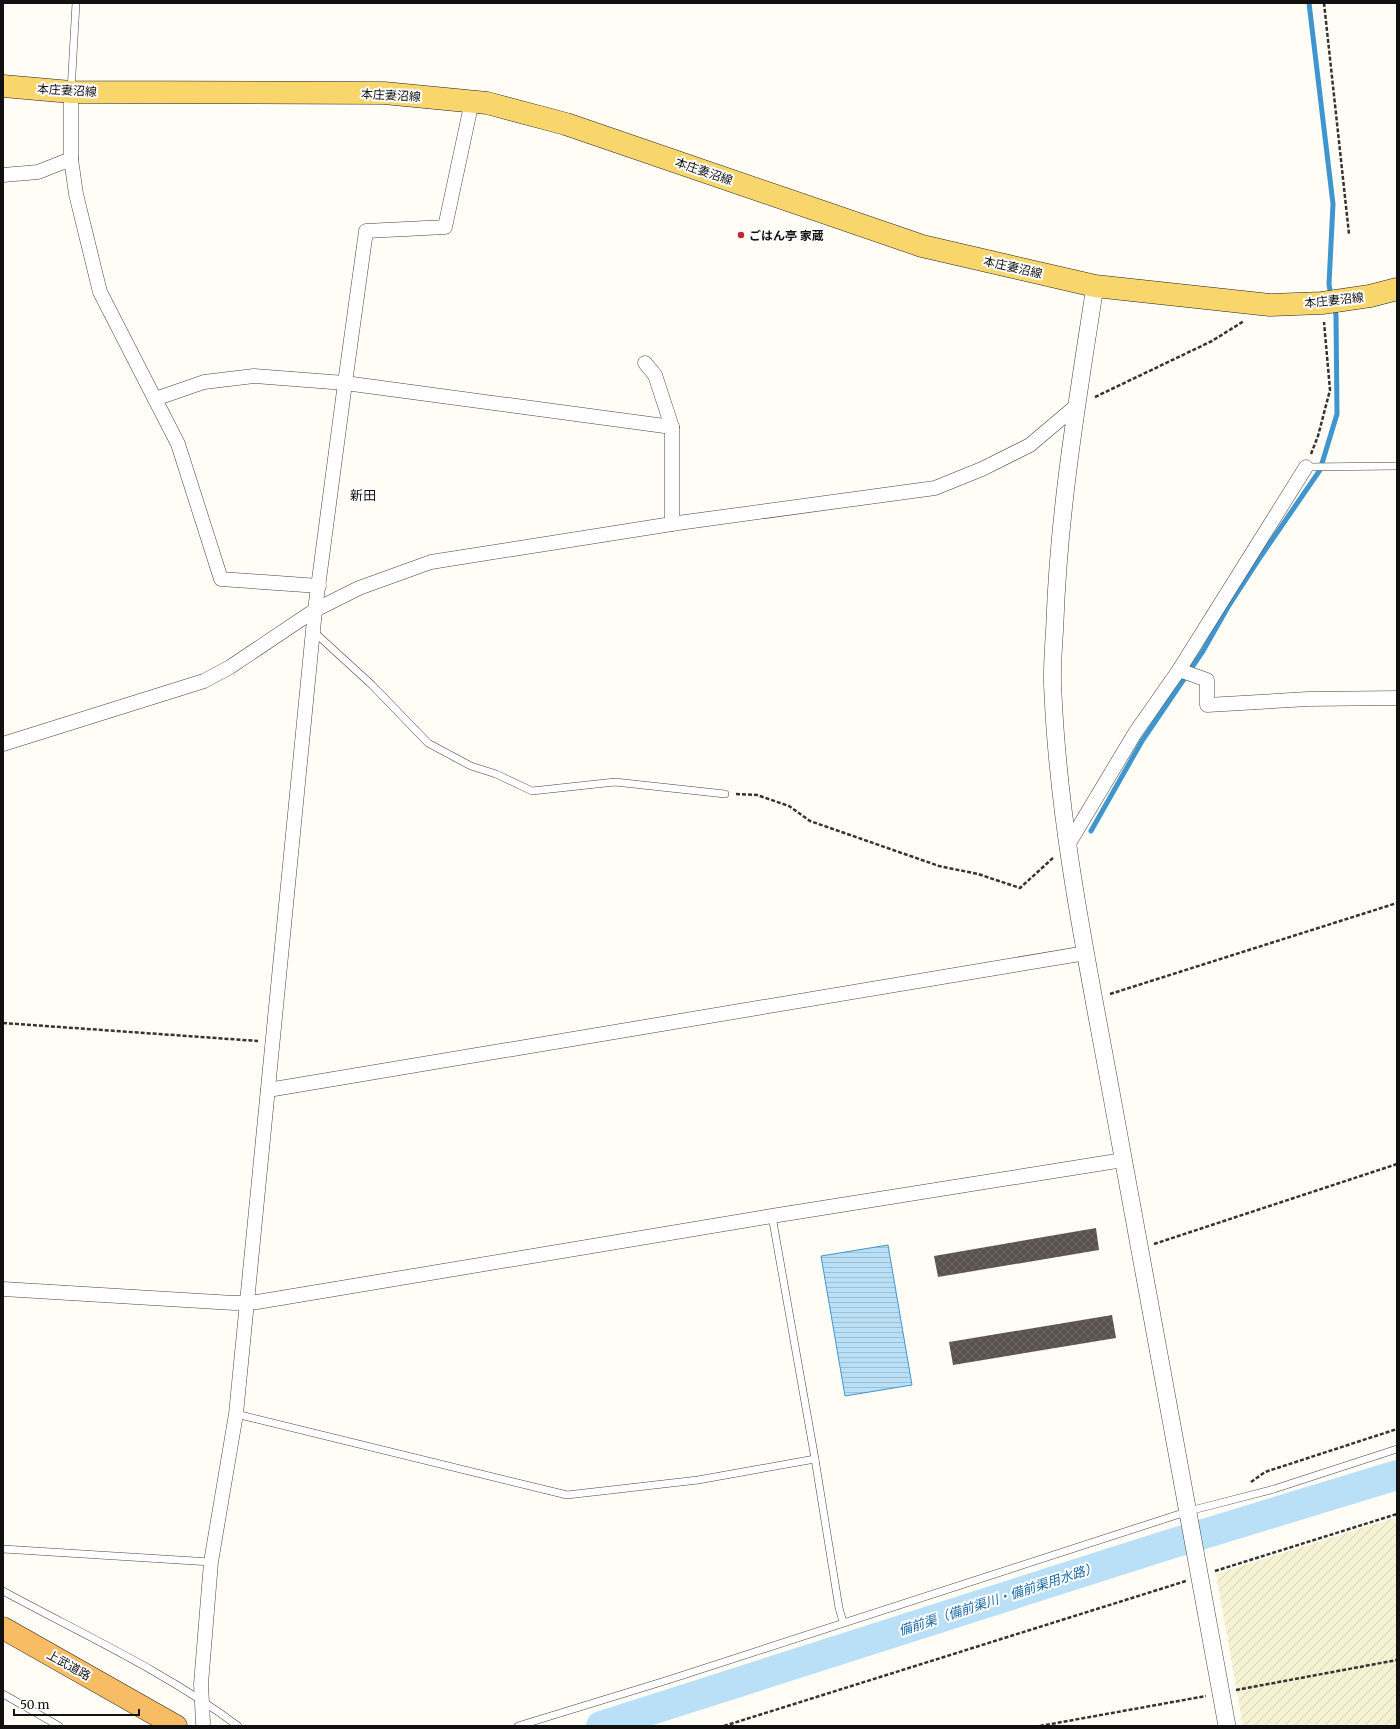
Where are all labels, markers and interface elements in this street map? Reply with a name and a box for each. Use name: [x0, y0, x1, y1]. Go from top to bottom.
street label: 本庄妻沼線: [37, 81, 97, 99]
street label: 本庄妻沼線: [361, 86, 421, 104]
street label: 本庄妻沼線: [673, 154, 735, 188]
place label: ごはん亭 家蔵: [749, 228, 824, 243]
marker: ごはん亭 家蔵: [736, 230, 746, 240]
street label: 本庄妻沼線: [982, 253, 1044, 281]
street label: 本庄妻沼線: [1303, 289, 1365, 311]
district label: 新田: [350, 487, 376, 504]
water label: 備前渠（備前渠川・備前渠用水路）: [896, 1559, 1100, 1639]
street label: 上武道路: [44, 1647, 94, 1683]
scale bar: [14, 1691, 139, 1717]
text: 50 m: [20, 1697, 49, 1712]

